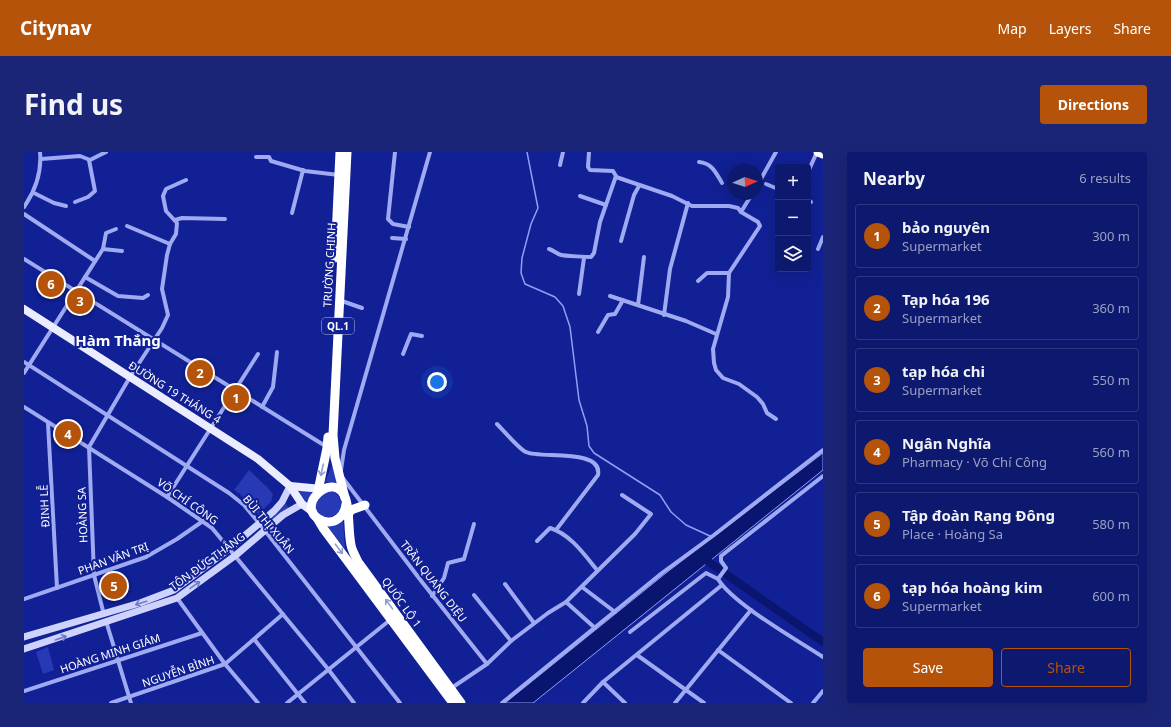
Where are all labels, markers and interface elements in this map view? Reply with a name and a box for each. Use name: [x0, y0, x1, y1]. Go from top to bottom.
text: Citynav: [20, 15, 92, 41]
text: Map: [998, 19, 1027, 38]
text: Layers: [1049, 19, 1091, 38]
text: Share: [1113, 19, 1151, 38]
text: Find us: [24, 85, 123, 123]
button: Directions: [1040, 85, 1147, 124]
north arrow: [727, 164, 763, 200]
map controls: [775, 164, 811, 272]
button: +: [775, 164, 811, 200]
text: Nearby: [863, 167, 925, 190]
text: 6 results: [1079, 169, 1131, 187]
button: −: [775, 200, 811, 236]
text: bảo nguyên: [902, 217, 990, 237]
street label: TRƯỜNG CHINH: [319, 222, 339, 308]
text: 1: [873, 227, 881, 245]
text: 300 m: [1092, 227, 1130, 245]
button: layers: [775, 236, 811, 272]
text: Supermarket: [902, 237, 982, 255]
pin: 6: [38, 269, 64, 299]
pin: 3: [67, 286, 93, 316]
text: Tạp hóa 196: [902, 289, 990, 309]
text: 2: [873, 299, 881, 317]
text: 360 m: [1092, 299, 1130, 317]
text: Supermarket: [902, 309, 982, 327]
road number: QL.1: [322, 318, 354, 334]
district label: Hàm Thắng: [75, 330, 161, 350]
street label: ĐƯỜNG 19 THÁNG 4: [126, 357, 225, 427]
pin: 2: [187, 358, 213, 388]
text: tạp hóa chi: [902, 361, 985, 381]
text: 3: [873, 371, 881, 389]
text: 550 m: [1092, 371, 1130, 389]
your location: [427, 372, 447, 392]
text: Supermarket: [902, 381, 982, 399]
pin: 1: [223, 383, 249, 413]
pin: 4: [55, 419, 81, 449]
text: Ngân Nghĩa: [902, 433, 991, 453]
text: 4: [873, 443, 881, 461]
text: 560 m: [1092, 443, 1130, 461]
text: Pharmacy · Võ Chí Công: [902, 453, 1047, 471]
one-way arrow: [318, 463, 326, 476]
street label: VÕ CHÍ CÔNG: [154, 474, 222, 528]
street label: ĐINH LỄ: [35, 484, 53, 528]
street label: HOÀNG SA: [73, 486, 90, 543]
street label: BÙI THỊ XUÂN: [240, 491, 298, 557]
text: Tập đoàn Rạng Đông: [902, 505, 1055, 525]
text: 5: [873, 515, 881, 533]
text: 580 m: [1092, 515, 1130, 533]
text: Place · Hoàng Sa: [902, 525, 1003, 543]
street label: TÔN ĐỨC THẮNG: [166, 529, 248, 593]
street label: TRẦN QUANG DIỆU: [397, 537, 471, 625]
street label: PHAN VĂN TRỊ: [76, 538, 151, 578]
one-way arrow: [334, 543, 343, 554]
pin: 5: [101, 571, 127, 601]
street label: QUỐC LỘ 1: [379, 574, 425, 630]
text: tạp hóa hoàng kim: [902, 577, 1043, 597]
one-way arrow: [189, 581, 200, 589]
text: 6: [873, 587, 881, 605]
text: 600 m: [1092, 587, 1130, 605]
text: Supermarket: [902, 597, 982, 615]
one-way arrow: [384, 599, 393, 610]
one-way arrow: [135, 600, 148, 607]
street label: HOÀNG MINH GIÁM: [58, 630, 162, 676]
one-way arrow: [55, 633, 67, 641]
button: Save: [863, 648, 993, 687]
button: Share: [1001, 648, 1131, 687]
street label: NGUYỄN BÌNH: [140, 652, 216, 690]

